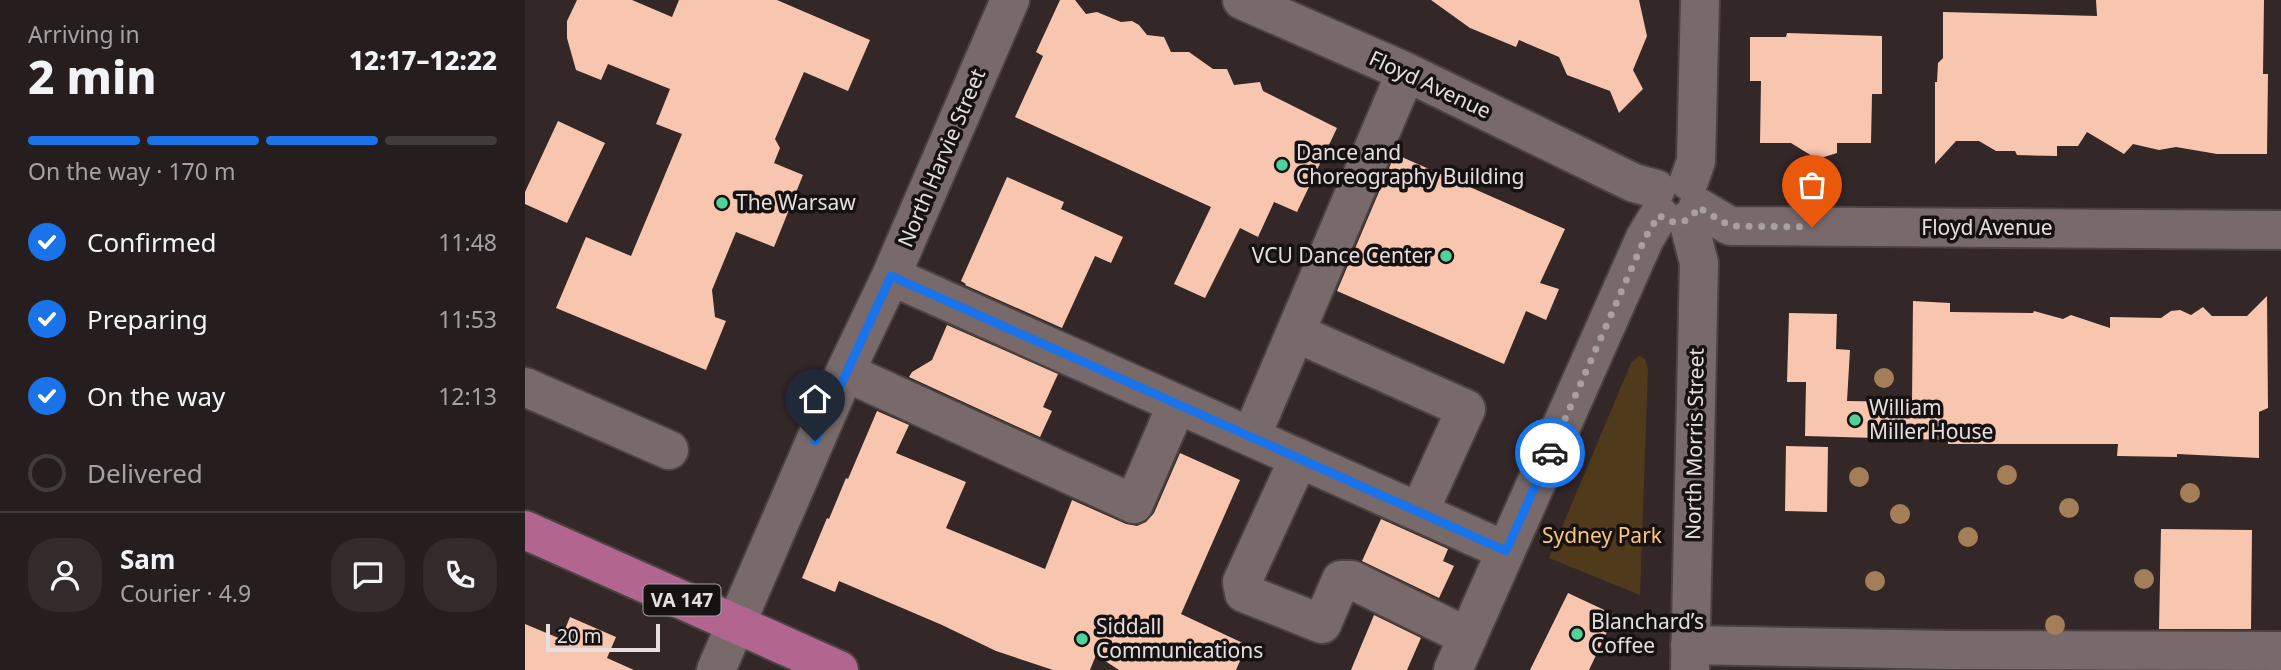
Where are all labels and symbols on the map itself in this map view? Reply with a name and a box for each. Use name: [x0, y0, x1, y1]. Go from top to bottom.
street label: Floyd Avenue: [1365, 44, 1496, 125]
street label: North Harvie Street: [891, 64, 992, 251]
place label: Dance and Choreography Building: [1296, 138, 1524, 190]
pin: [1782, 155, 1842, 227]
marker: Dance and Choreography Building: [1274, 157, 1290, 173]
place label: The Warsaw: [736, 188, 856, 216]
marker: The Warsaw: [714, 195, 730, 211]
street label: Floyd Avenue: [1921, 213, 2053, 241]
place label: VCU Dance Center: [1252, 241, 1432, 269]
marker: VCU Dance Center: [1438, 248, 1454, 264]
street label: North Morris Street: [1678, 347, 1710, 540]
pin: [785, 369, 845, 441]
place label: William Miller House: [1869, 393, 1993, 445]
marker: William Miller House: [1847, 412, 1863, 428]
courier: [1515, 418, 1585, 488]
park label: Sydney Park: [1542, 521, 1663, 549]
road number: VA 147: [643, 584, 721, 615]
place label: Blanchard’s Coffee: [1591, 607, 1704, 659]
place label: Siddall Communications: [1096, 612, 1263, 664]
scale bar: [546, 621, 660, 653]
marker: Blanchard’s Coffee: [1569, 626, 1585, 642]
marker: Siddall Communications: [1074, 631, 1090, 647]

